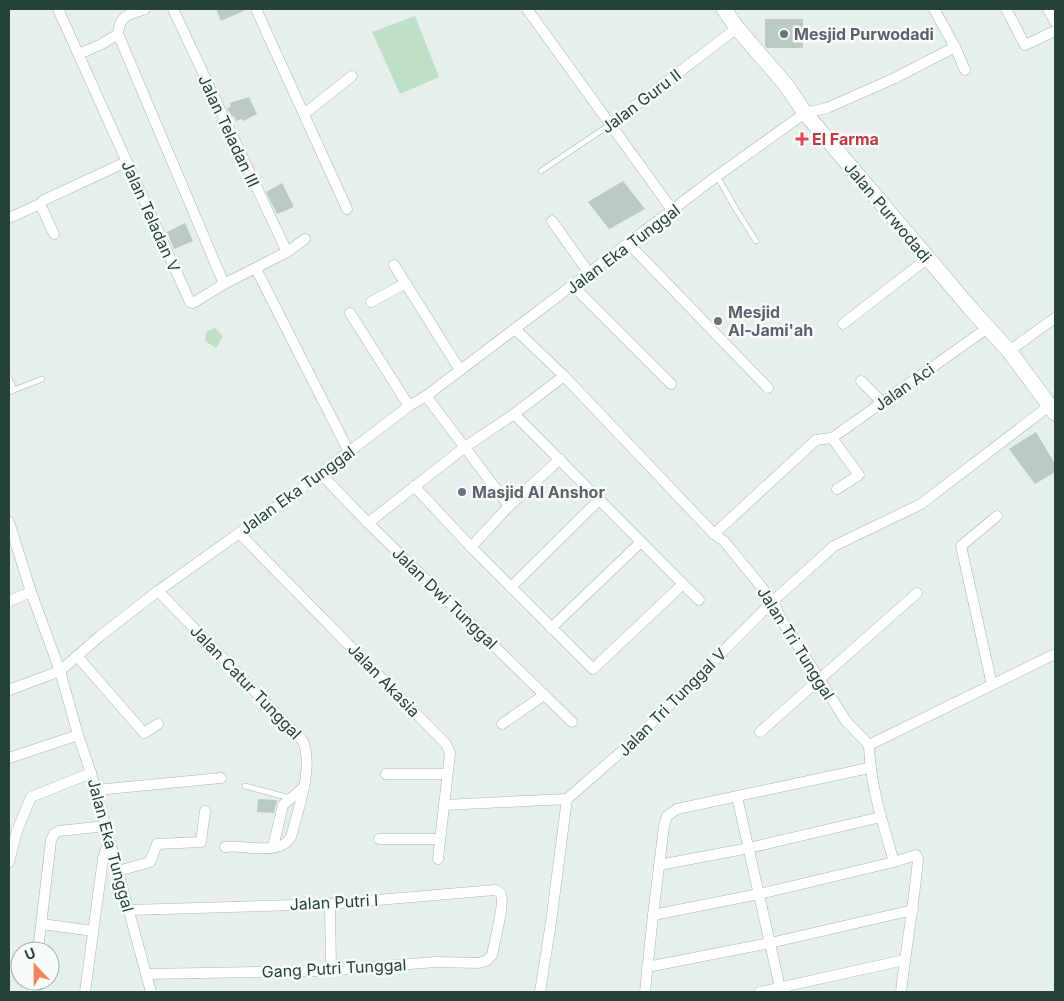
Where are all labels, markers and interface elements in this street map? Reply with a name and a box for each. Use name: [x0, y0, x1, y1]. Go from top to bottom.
place label: Mesjid Purwodadi: [794, 24, 934, 44]
marker: Mesjid Purwodadi: [778, 28, 790, 40]
street label: Jalan Guru II: [597, 64, 685, 138]
street label: Jalan Teladan III: [194, 72, 264, 190]
place label: El Farma: [812, 129, 879, 149]
marker: El Farma: [796, 133, 808, 145]
street label: Jalan Teladan V: [117, 157, 185, 275]
street label: Jalan Purwodadi: [840, 157, 936, 267]
street label: Jalan Eka Tunggal: [562, 200, 684, 298]
place label: Mesjid Al-Jami'ah: [728, 302, 813, 340]
marker: Mesjid Al-Jami'ah: [712, 315, 724, 327]
street label: Jalan Aci: [870, 359, 938, 415]
street label: Jalan Eka Tunggal: [236, 442, 358, 538]
place label: Masjid Al Anshor: [472, 482, 605, 502]
marker: Masjid Al Anshor: [456, 486, 468, 498]
street label: Jalan Dwi Tunggal: [388, 543, 502, 653]
street label: Jalan Tri Tunggal: [753, 583, 839, 703]
street label: Jalan Catur Tunggal: [186, 621, 306, 743]
street label: Jalan Akasia: [344, 639, 424, 721]
street label: Jalan Tri Tunggal V: [614, 644, 730, 760]
street label: Jalan Eka Tunggal: [84, 776, 138, 914]
street label: Jalan Putri I: [289, 890, 379, 914]
north arrow: [10, 941, 60, 991]
text: U: [22, 944, 38, 963]
street label: Gang Putri Tunggal: [261, 954, 407, 982]

